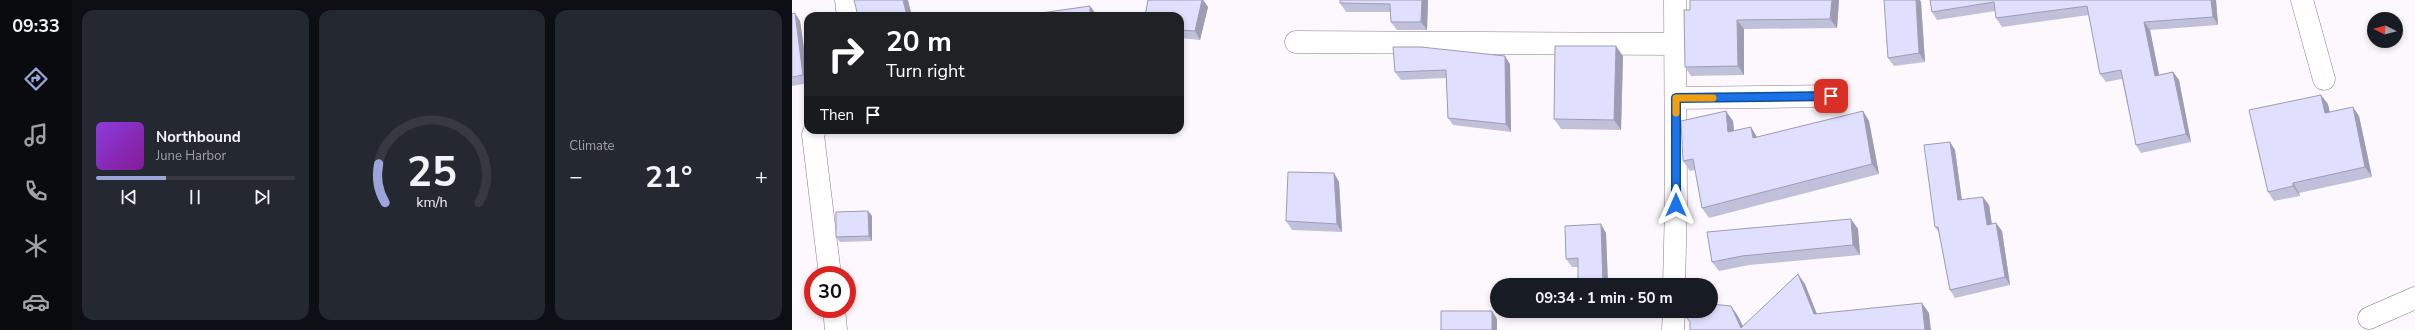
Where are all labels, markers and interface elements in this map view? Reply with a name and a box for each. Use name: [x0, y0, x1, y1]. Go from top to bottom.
north arrow: [2367, 12, 2403, 48]
map controls: [2367, 12, 2403, 48]
text: 09:33: [12, 14, 60, 38]
text: 20 m: [886, 23, 952, 61]
icon: right: [820, 28, 872, 80]
text: Turn right: [886, 59, 965, 83]
icon: directions: [22, 65, 50, 93]
pin: [1814, 79, 1848, 113]
icon: arrive: [1820, 85, 1842, 107]
icon: arrive: [862, 104, 884, 126]
text: Then: [820, 105, 854, 125]
icon: music: [22, 121, 50, 149]
text: Northbound: [156, 127, 241, 147]
text: Climate: [569, 137, 614, 155]
text: 25: [407, 144, 457, 201]
text: June Harbor: [156, 147, 226, 165]
text: 21°: [645, 157, 692, 198]
text: −: [569, 162, 583, 192]
text: +: [755, 162, 768, 192]
icon: phone: [22, 177, 50, 205]
position arrow: [1655, 184, 1697, 226]
icon: previous: [118, 186, 140, 208]
icon: pause: [184, 186, 206, 208]
icon: next: [251, 186, 273, 208]
text: km/h: [416, 193, 448, 212]
icon: climate: [22, 232, 50, 260]
speed limit sign: 30: [804, 266, 856, 318]
icon: car: [22, 288, 50, 316]
text: 09:34 · 1 min · 50 m: [1535, 288, 1673, 308]

